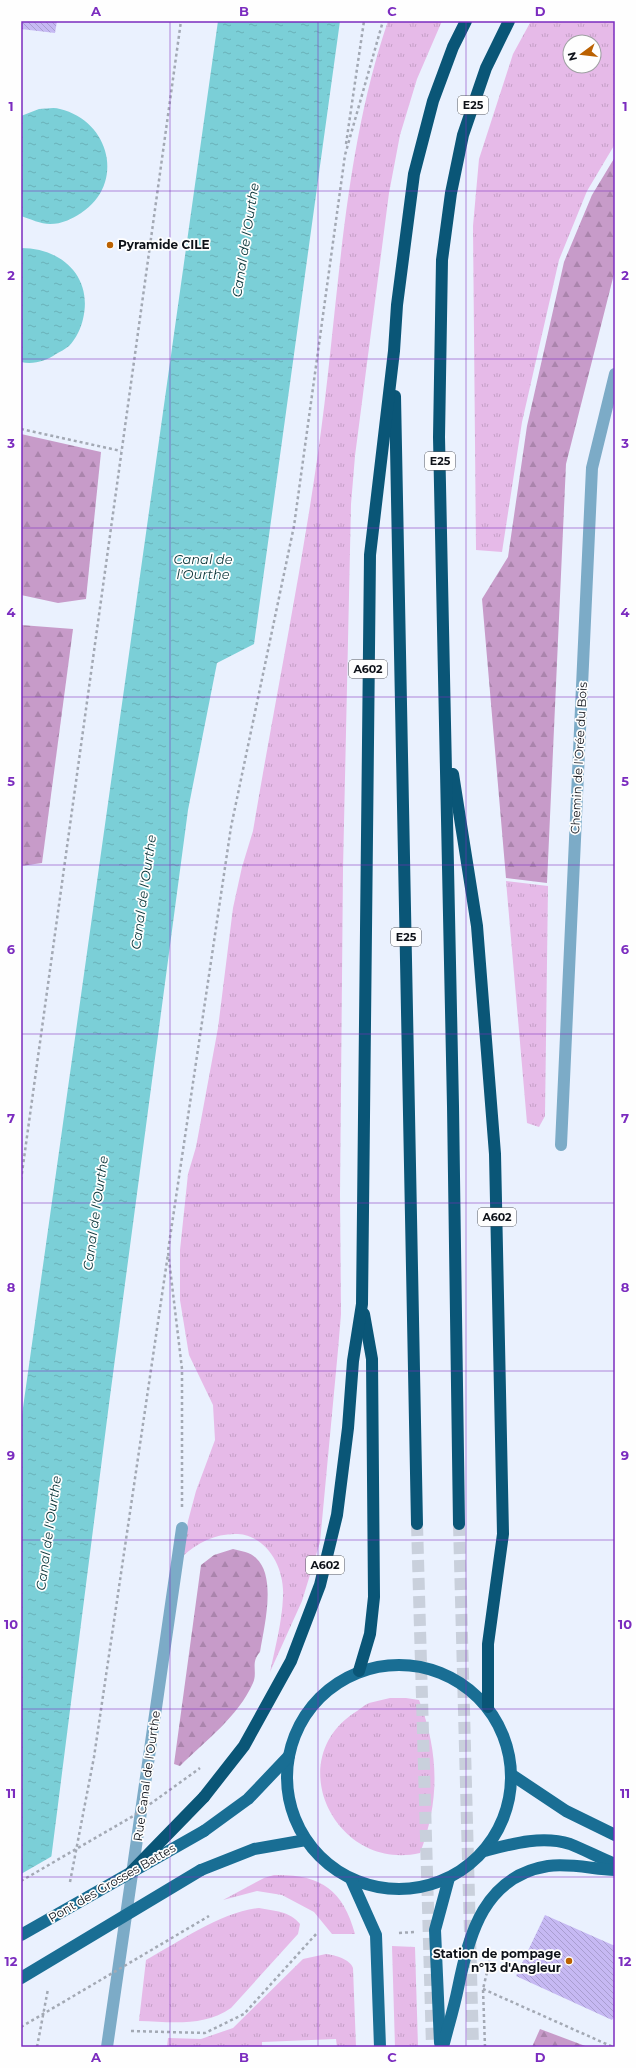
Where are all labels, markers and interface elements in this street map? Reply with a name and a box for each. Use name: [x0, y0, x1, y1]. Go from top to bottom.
text: A: [90, 3, 102, 19]
text: B: [239, 3, 249, 19]
text: C: [387, 3, 397, 19]
text: D: [535, 3, 546, 19]
north arrow: [562, 34, 602, 74]
text: N: [564, 50, 580, 63]
road number: E25: [458, 96, 488, 114]
text: 1: [8, 98, 14, 114]
text: 1: [622, 98, 628, 114]
water label: Canal de l'Ourthe: [228, 182, 262, 298]
place label: Pyramide CILE: [118, 237, 209, 252]
marker: Pyramide CILE: [105, 240, 115, 250]
text: 2: [7, 267, 15, 283]
text: 2: [621, 267, 629, 283]
text: 3: [6, 435, 15, 451]
text: 3: [620, 435, 629, 451]
road number: E25: [425, 452, 455, 470]
water label: Canal de l'Ourthe: [173, 551, 233, 582]
text: 4: [7, 604, 16, 620]
text: 4: [621, 604, 630, 620]
road number: A602: [349, 660, 387, 678]
street label: Chemin de l'Orée du Bois: [567, 681, 590, 834]
text: 5: [7, 773, 15, 789]
text: 5: [621, 773, 629, 789]
water label: Canal de l'Ourthe: [127, 834, 159, 950]
road number: E25: [391, 928, 421, 946]
text: 6: [7, 941, 16, 957]
text: 6: [621, 941, 630, 957]
text: 7: [7, 1110, 15, 1126]
text: 7: [621, 1110, 629, 1126]
water label: Canal de l'Ourthe: [79, 1155, 111, 1271]
road number: A602: [478, 1208, 516, 1226]
text: 8: [7, 1279, 16, 1295]
text: 8: [621, 1279, 630, 1295]
text: 9: [7, 1447, 15, 1463]
text: 9: [621, 1447, 629, 1463]
water label: Canal de l'Ourthe: [32, 1475, 64, 1591]
road number: A602: [306, 1556, 344, 1574]
text: 10: [4, 1616, 18, 1632]
text: 10: [618, 1616, 632, 1632]
street label: Rue Canal de l'Ourthe: [130, 1710, 163, 1842]
text: 11: [6, 1785, 16, 1801]
text: 11: [620, 1785, 630, 1801]
street label: Pont des Grosses Battes: [45, 1840, 178, 1925]
place label: Station de pompage n°13 d'Angleur: [433, 1946, 561, 1975]
text: 12: [5, 1953, 18, 1969]
text: 12: [619, 1953, 632, 1969]
marker: Station de pompage n°13 d'Angleur: [564, 1956, 574, 1966]
text: A: [90, 2049, 102, 2065]
text: B: [239, 2049, 249, 2065]
text: C: [387, 2049, 397, 2065]
text: D: [535, 2049, 546, 2065]

